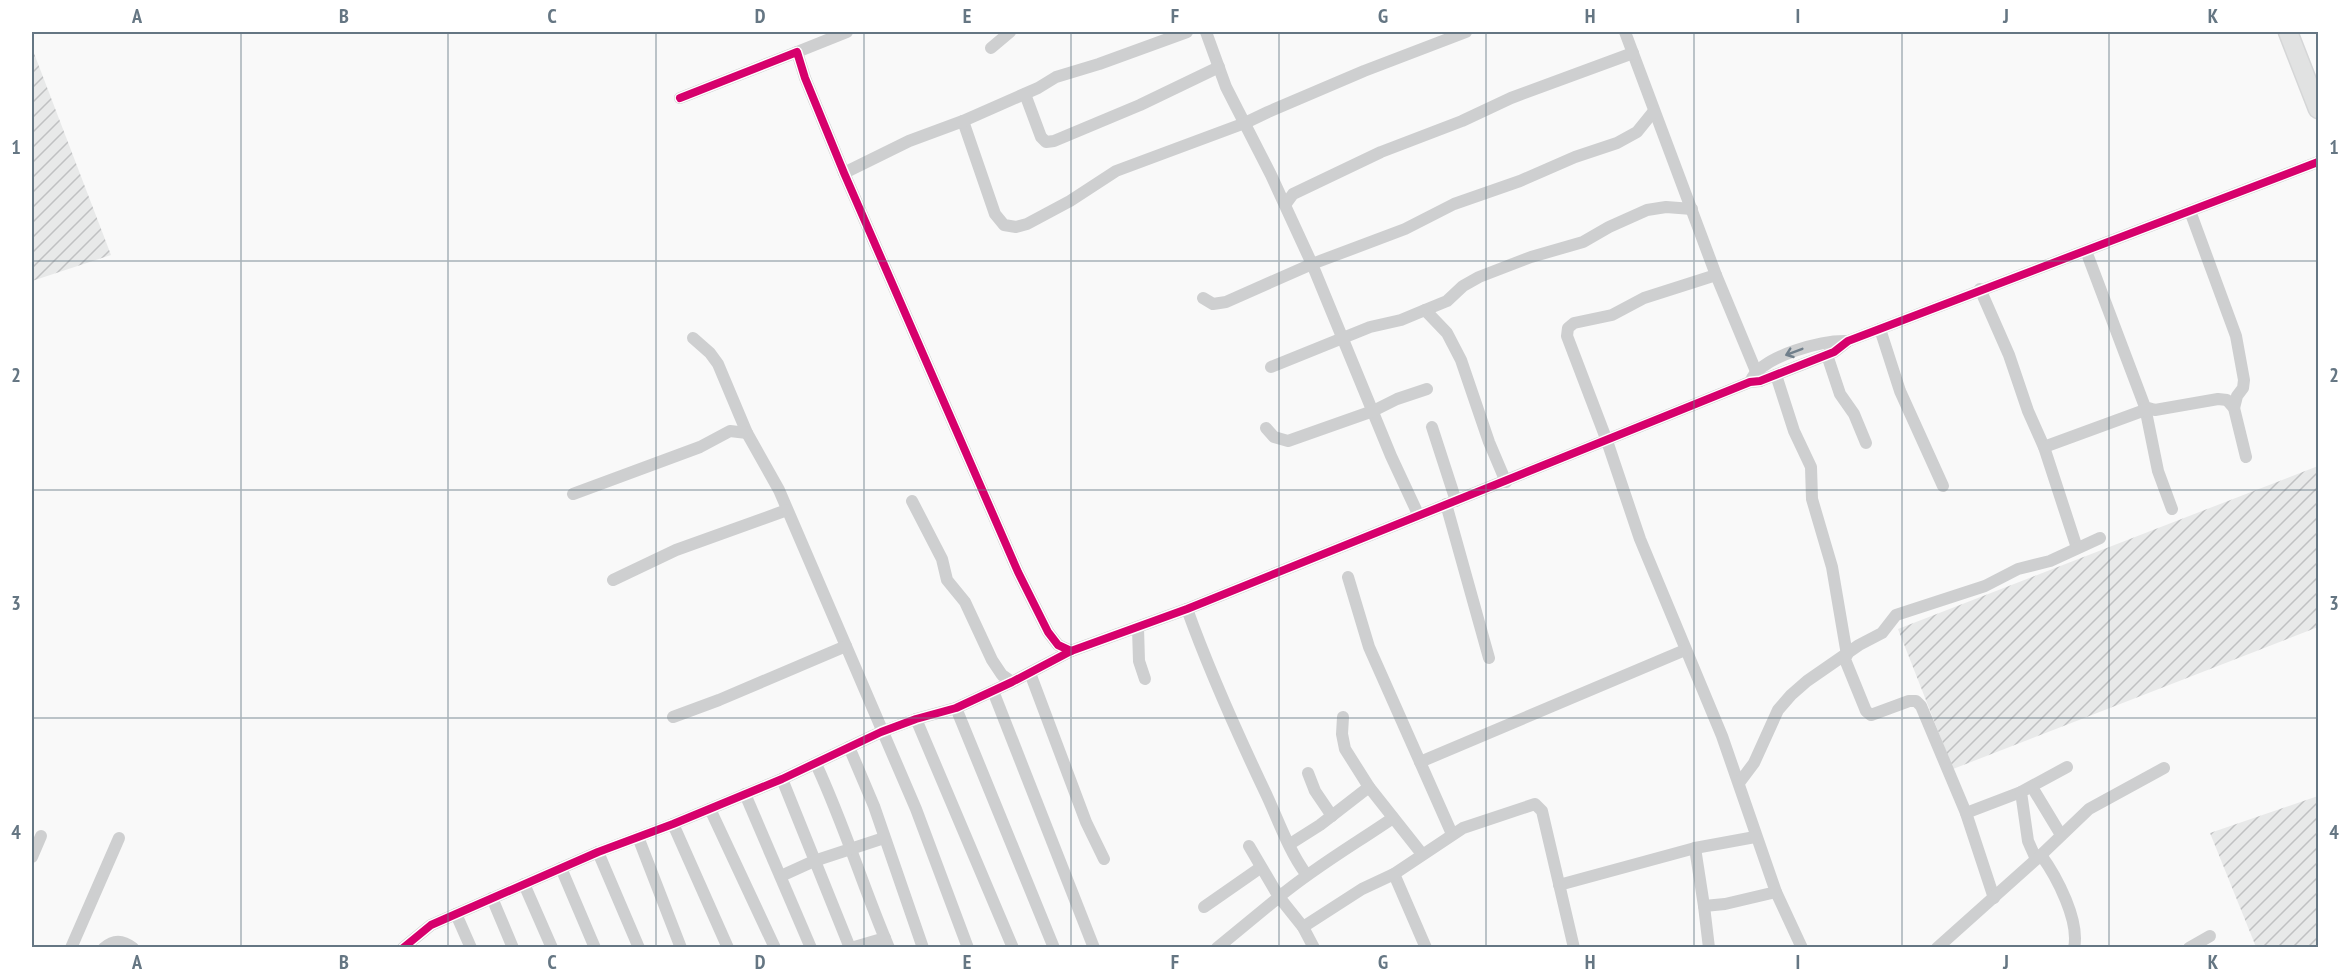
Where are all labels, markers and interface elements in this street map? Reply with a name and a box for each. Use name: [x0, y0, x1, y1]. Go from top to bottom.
text: A: [131, 3, 143, 29]
text: B: [339, 3, 349, 29]
text: C: [547, 3, 557, 29]
text: D: [755, 3, 766, 29]
text: E: [963, 3, 971, 29]
text: F: [1171, 3, 1179, 29]
text: G: [1378, 3, 1388, 29]
text: H: [1585, 3, 1595, 29]
text: I: [1796, 3, 1800, 29]
text: J: [2002, 3, 2009, 29]
text: K: [2208, 3, 2219, 29]
text: 1: [11, 134, 21, 160]
text: 1: [2329, 134, 2339, 160]
one-way arrow: [1785, 347, 1804, 358]
text: 2: [11, 362, 21, 388]
text: 2: [2329, 362, 2339, 388]
text: 3: [11, 590, 21, 616]
text: 3: [2329, 590, 2339, 616]
text: 4: [11, 819, 21, 845]
text: 4: [2329, 819, 2339, 845]
text: A: [131, 949, 143, 975]
text: B: [339, 949, 349, 975]
text: C: [547, 949, 557, 975]
text: D: [755, 949, 766, 975]
text: E: [963, 949, 971, 975]
text: F: [1171, 949, 1179, 975]
text: G: [1378, 949, 1388, 975]
text: H: [1585, 949, 1595, 975]
text: I: [1796, 949, 1800, 975]
text: J: [2002, 949, 2009, 975]
text: K: [2208, 949, 2219, 975]

